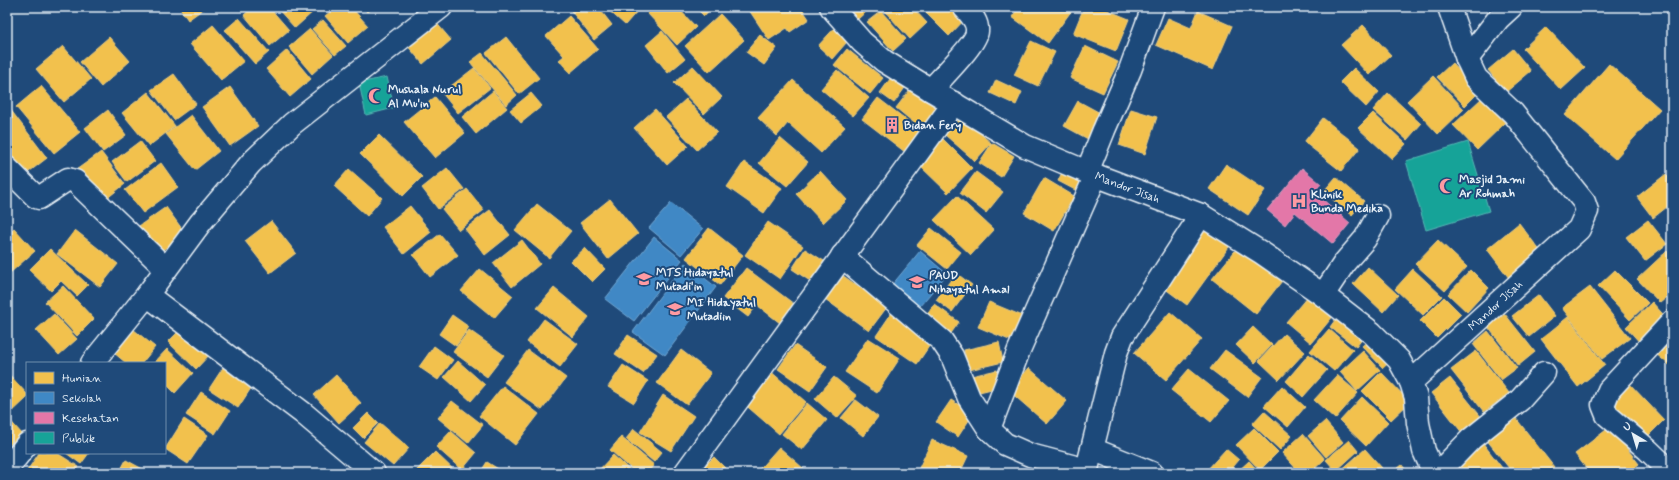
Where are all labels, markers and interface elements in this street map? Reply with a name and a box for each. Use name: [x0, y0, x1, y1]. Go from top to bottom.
place label: Mushala Nurul Al Mu'in: [388, 82, 461, 112]
mosque icon: Mushala Nurul Al Mu'in: [367, 87, 385, 105]
building icon: Bidan Fery: [883, 116, 901, 134]
place label: Bidan Fery: [904, 118, 962, 134]
street label: Mandor Jisah: [1092, 169, 1162, 208]
place label: Masjid Jami Ar Rohmah: [1459, 172, 1525, 202]
mosque icon: Masjid Jami Ar Rohmah: [1438, 177, 1456, 195]
place label: Klinik Bunda Medika: [1311, 187, 1383, 217]
hospital icon: Klinik Bunda Medika: [1290, 192, 1308, 210]
place label: MTS Hidayatul Mutadi'in: [656, 265, 733, 295]
place label: PAUD Nihayatul Amal: [929, 268, 1010, 298]
school or university icon: MTS Hidayatul Mutadi'in: [635, 270, 653, 288]
school or university icon: PAUD Nihayatul Amal: [908, 273, 926, 291]
street label: Mandor Jisah: [1465, 277, 1527, 335]
place label: MI Hidayatul Mutadiin: [687, 295, 756, 325]
school or university icon: MI Hidayatul Mutadiin: [666, 300, 684, 318]
legend: [26, 362, 166, 454]
text: Hunian: [62, 371, 102, 387]
text: Sekolah: [62, 391, 102, 407]
text: Kesehatan: [62, 411, 119, 427]
north arrow: [1613, 414, 1653, 454]
text: U: [1620, 419, 1635, 435]
text: Publik: [62, 431, 95, 447]

